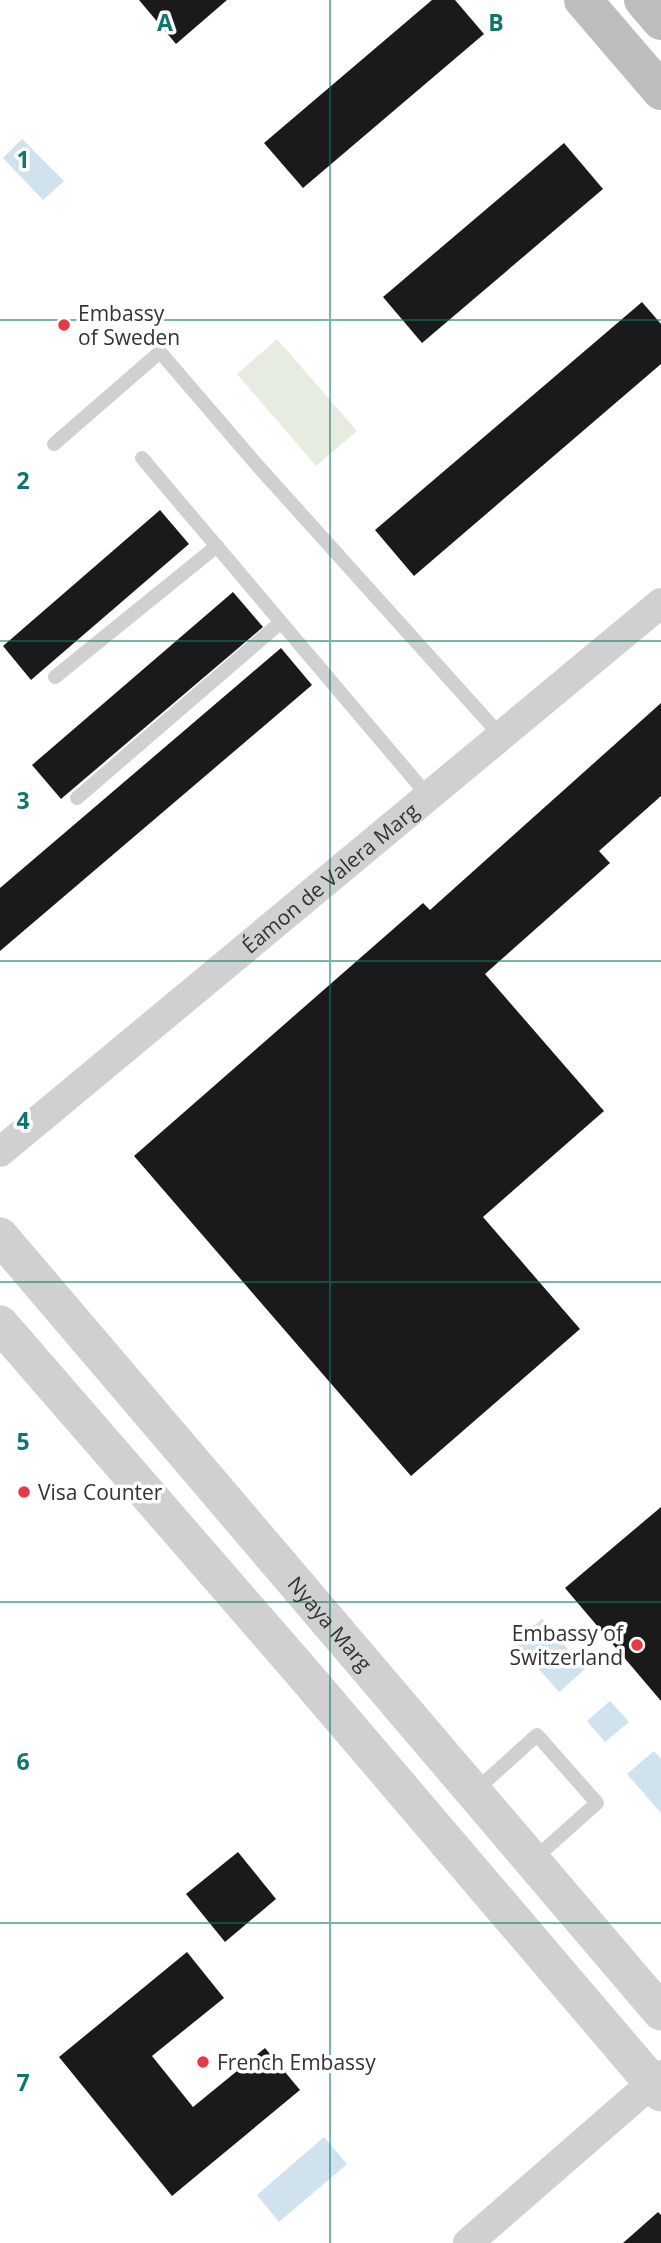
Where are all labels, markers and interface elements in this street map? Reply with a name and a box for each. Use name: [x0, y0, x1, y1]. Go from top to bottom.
text: A: [157, 6, 173, 38]
text: B: [488, 6, 504, 38]
text: 1: [16, 143, 30, 175]
place label: Embassy of Sweden: [78, 299, 180, 351]
marker: Embassy of Sweden: [56, 317, 72, 333]
text: 2: [16, 464, 30, 496]
text: 3: [16, 784, 30, 816]
street label: Éamon de Valera Marg: [236, 796, 424, 959]
text: 4: [16, 1104, 30, 1136]
text: 5: [16, 1425, 30, 1457]
place label: Visa Counter: [38, 1478, 163, 1506]
marker: Visa Counter: [16, 1484, 32, 1500]
street label: Nyaya Marg: [282, 1570, 378, 1677]
place label: Embassy of Switzerland: [510, 1619, 625, 1671]
marker: Embassy of Switzerland: [629, 1637, 645, 1653]
text: 6: [16, 1745, 30, 1777]
place label: French Embassy: [217, 2048, 376, 2076]
marker: French Embassy: [195, 2054, 211, 2070]
text: 7: [16, 2066, 30, 2098]

